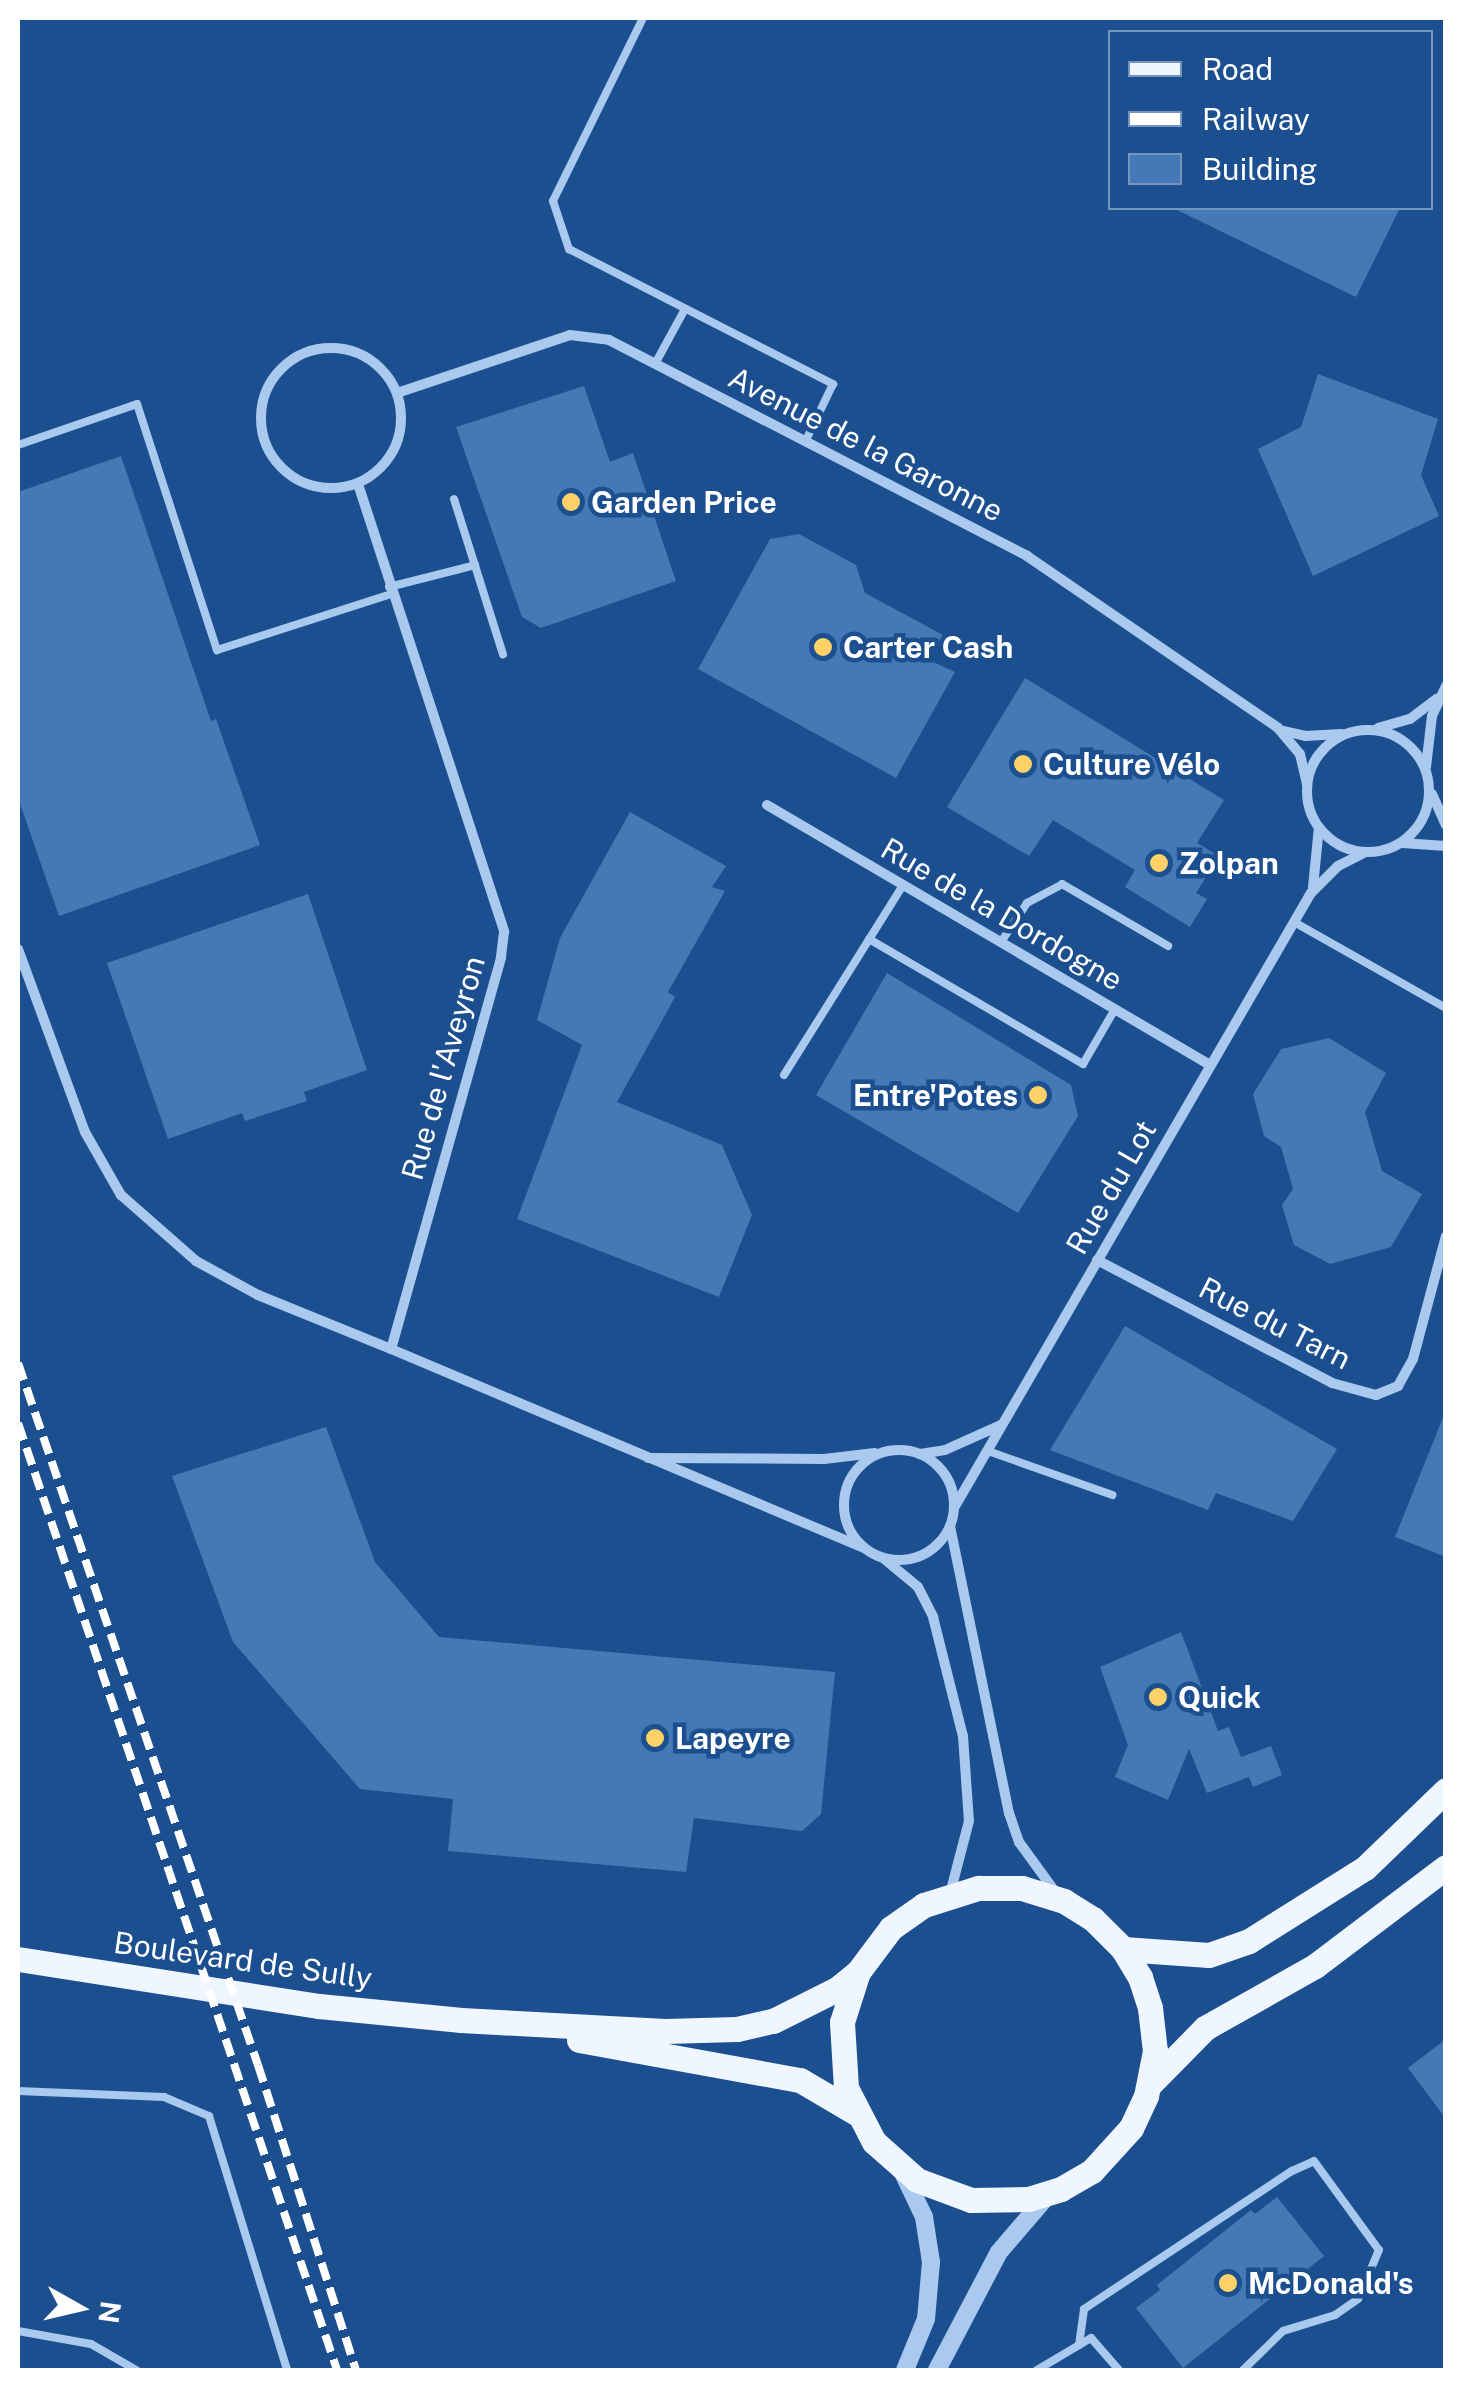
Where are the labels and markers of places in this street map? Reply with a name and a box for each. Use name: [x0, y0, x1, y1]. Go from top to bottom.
place label: Garden Price: [591, 484, 777, 520]
marker: Garden Price: [560, 491, 582, 513]
place label: Carter Cash: [843, 629, 1013, 665]
marker: Carter Cash: [812, 636, 834, 658]
place label: Culture Vélo: [1043, 746, 1221, 782]
marker: Culture Vélo: [1012, 753, 1034, 775]
place label: Zolpan: [1179, 845, 1279, 881]
marker: Zolpan: [1148, 852, 1170, 874]
place label: Entre'Potes: [853, 1077, 1018, 1113]
marker: Entre'Potes: [1027, 1084, 1049, 1106]
place label: Quick: [1178, 1679, 1261, 1715]
marker: Quick: [1147, 1686, 1169, 1708]
place label: Lapeyre: [675, 1720, 791, 1756]
marker: Lapeyre: [644, 1727, 666, 1749]
place label: McDonald's: [1248, 2265, 1413, 2301]
marker: McDonald's: [1217, 2272, 1239, 2294]

